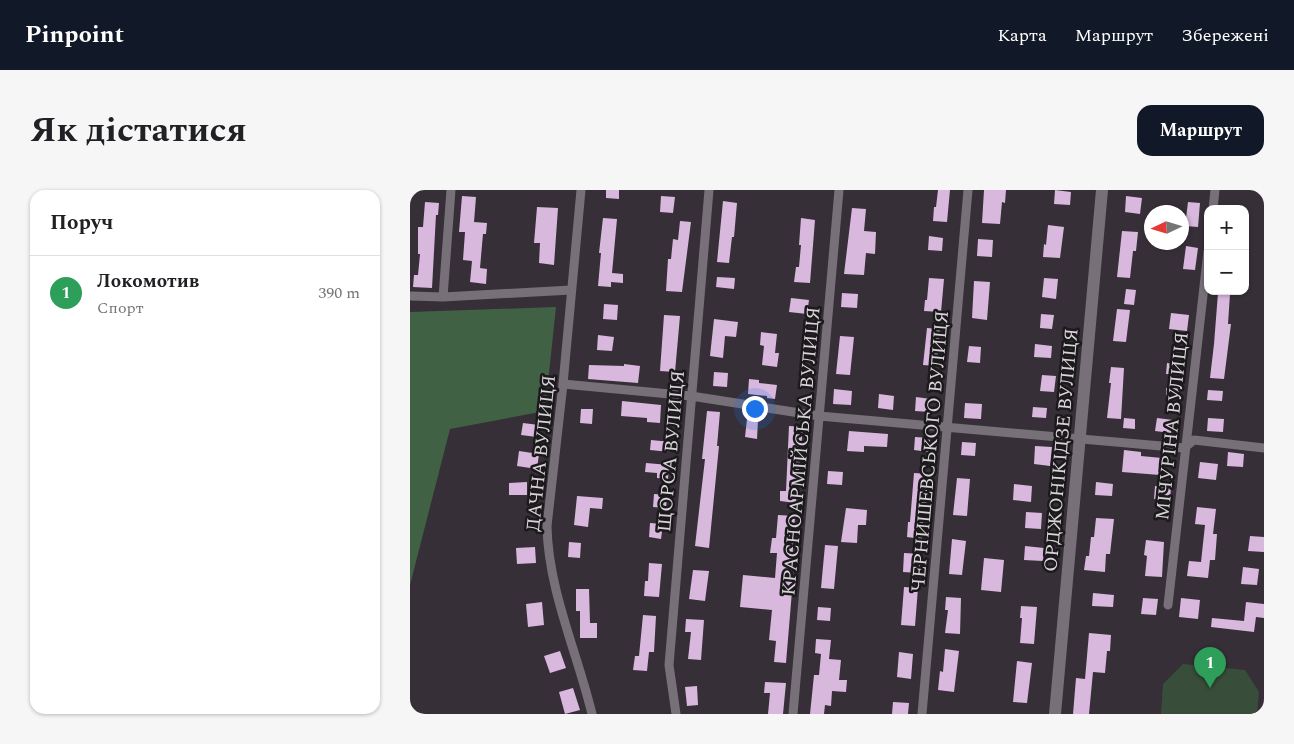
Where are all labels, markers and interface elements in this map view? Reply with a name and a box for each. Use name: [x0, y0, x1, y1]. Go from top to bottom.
text: Pinpoint: [25, 17, 124, 53]
text: Карта: [997, 22, 1047, 49]
text: Маршрут: [1075, 22, 1153, 49]
text: Збережені: [1181, 22, 1269, 49]
text: Як дістатися: [30, 104, 247, 157]
button: Маршрут: [1137, 105, 1264, 156]
north arrow: [1144, 205, 1189, 250]
map controls: [1204, 205, 1249, 295]
button: +: [1204, 205, 1249, 250]
text: Поруч: [50, 207, 113, 239]
button: −: [1204, 250, 1249, 295]
text: Локомотив: [97, 267, 199, 296]
text: 1: [62, 281, 70, 305]
text: 390 m: [318, 281, 360, 305]
text: Спорт: [97, 296, 144, 320]
street label: КРАСНОАРМІЙСЬКА ВУЛИЦЯ: [774, 305, 829, 597]
street label: ЧЕРНИШЕВСЬКОГО ВУЛИЦЯ: [904, 309, 957, 593]
street label: ОРДЖОНІКІДЗЕ ВУЛИЦЯ: [1036, 327, 1087, 573]
street label: МІЧУРІНА ВУЛИЦЯ: [1148, 331, 1197, 522]
street label: ЩОРСА ВУЛИЦЯ: [650, 369, 693, 533]
street label: ДАЧНА ВУЛИЦЯ: [519, 373, 564, 533]
your location: [742, 396, 768, 422]
pin: 1: [1194, 647, 1226, 688]

